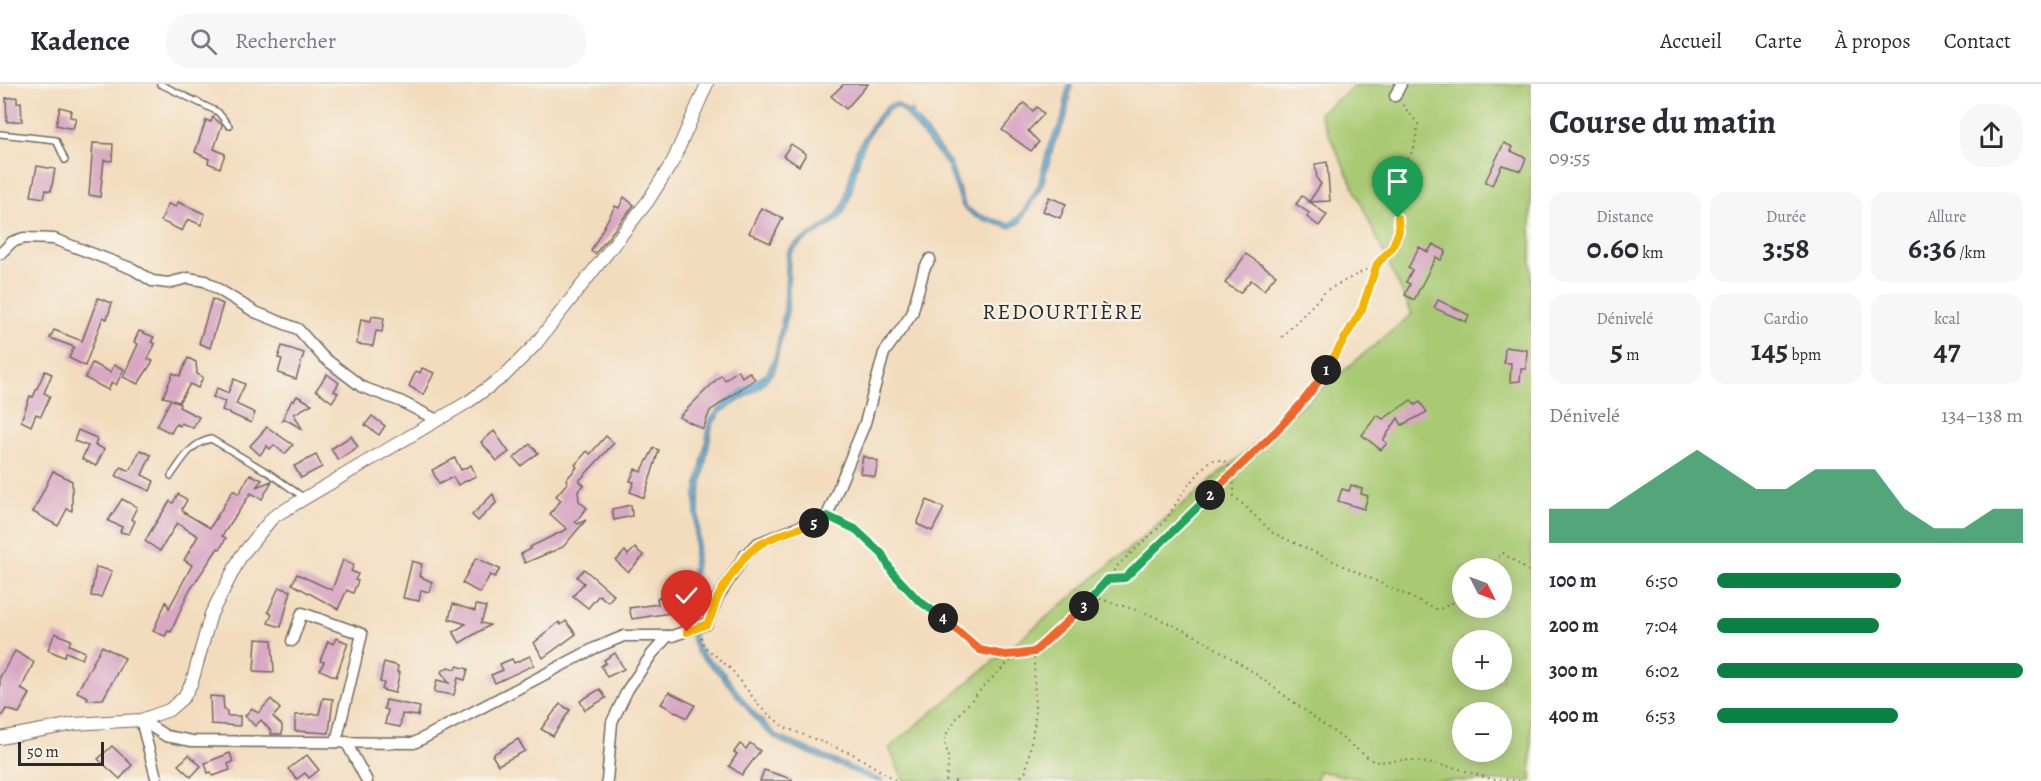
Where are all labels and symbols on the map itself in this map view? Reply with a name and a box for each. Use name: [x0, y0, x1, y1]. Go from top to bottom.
pin: [1372, 156, 1423, 218]
district label: REDOURTIÈRE: [982, 297, 1144, 327]
pin: 1: [1311, 355, 1341, 385]
pin: 2: [1195, 480, 1225, 510]
pin: 5: [799, 508, 829, 538]
north arrow: [1452, 558, 1512, 618]
pin: [661, 570, 712, 632]
pin: 3: [1069, 591, 1099, 621]
pin: 4: [928, 603, 958, 633]
scale bar: [18, 739, 104, 766]

